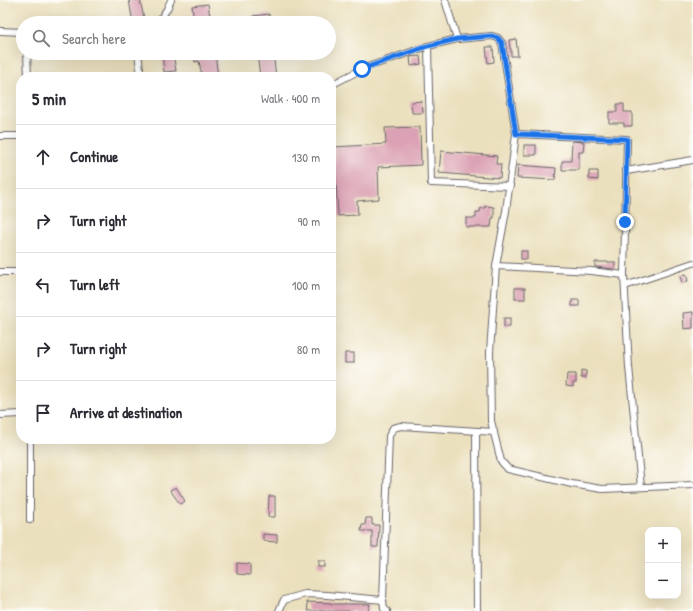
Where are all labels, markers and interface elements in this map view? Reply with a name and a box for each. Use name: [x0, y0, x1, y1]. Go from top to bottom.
search box: [16, 16, 336, 60]
icon: search: [30, 27, 52, 49]
text: Search here: [62, 28, 126, 49]
route start: [353, 60, 371, 78]
text: 5 min: [32, 87, 66, 110]
text: Walk · 400 m: [261, 89, 320, 107]
icon: ahead: [32, 146, 54, 168]
text: Continue: [70, 146, 118, 167]
text: 130 m: [292, 148, 320, 166]
icon: right: [32, 210, 54, 232]
text: Turn right: [70, 210, 126, 231]
text: 90 m: [298, 212, 320, 230]
route end: [616, 213, 634, 231]
icon: left: [32, 274, 54, 296]
text: Turn left: [70, 274, 120, 295]
text: 100 m: [292, 276, 320, 294]
icon: right: [32, 338, 54, 360]
text: Turn right: [70, 338, 126, 359]
text: 80 m: [297, 340, 320, 358]
icon: arrive: [32, 402, 54, 424]
text: Arrive at destination: [70, 402, 182, 423]
map controls: [645, 527, 681, 599]
button: +: [645, 527, 681, 563]
button: −: [645, 563, 681, 599]

